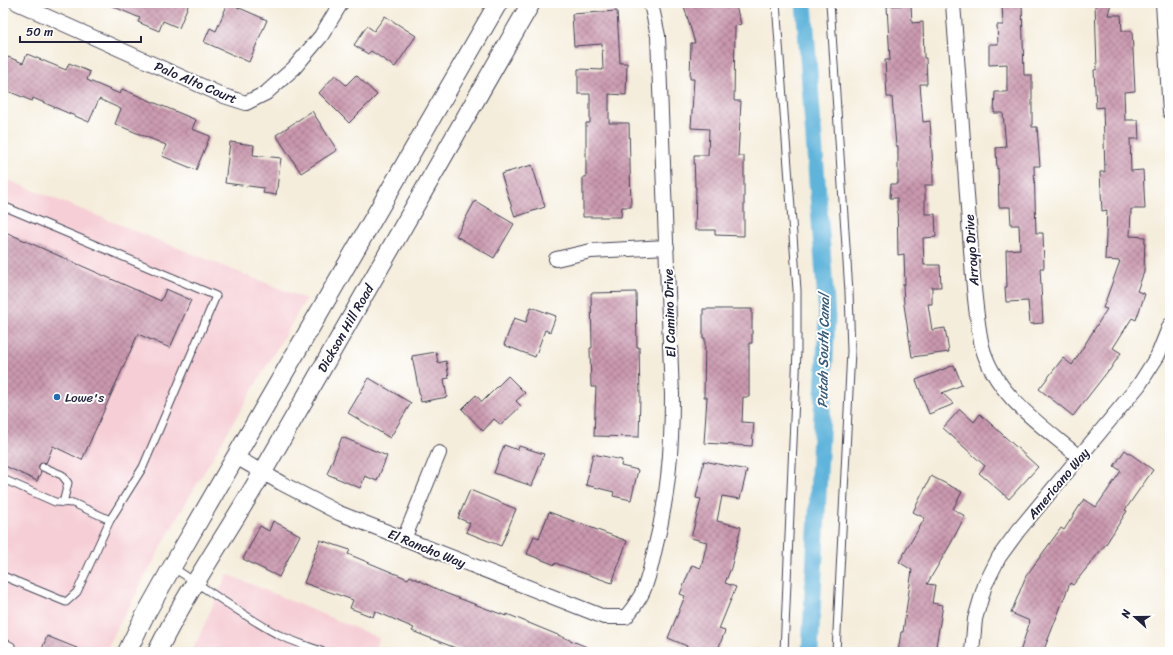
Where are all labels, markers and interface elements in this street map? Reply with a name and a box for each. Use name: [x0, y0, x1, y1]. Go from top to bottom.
scale bar: [20, 18, 141, 44]
text: 50 m: [26, 21, 53, 43]
street label: Palo Alto Court: [151, 55, 241, 110]
street label: Arroyo Drive: [957, 213, 986, 288]
street label: El Camino Drive: [656, 268, 683, 358]
street label: Dickson Hill Road: [311, 279, 381, 377]
water label: Putah South Canal: [810, 291, 837, 408]
place label: Lowe's: [65, 386, 104, 409]
marker: Lowe's: [52, 392, 62, 402]
street label: Americano Way: [1021, 442, 1095, 525]
street label: El Rancho Way: [384, 522, 470, 575]
north arrow: [1115, 597, 1155, 637]
text: N: [1116, 606, 1137, 621]

